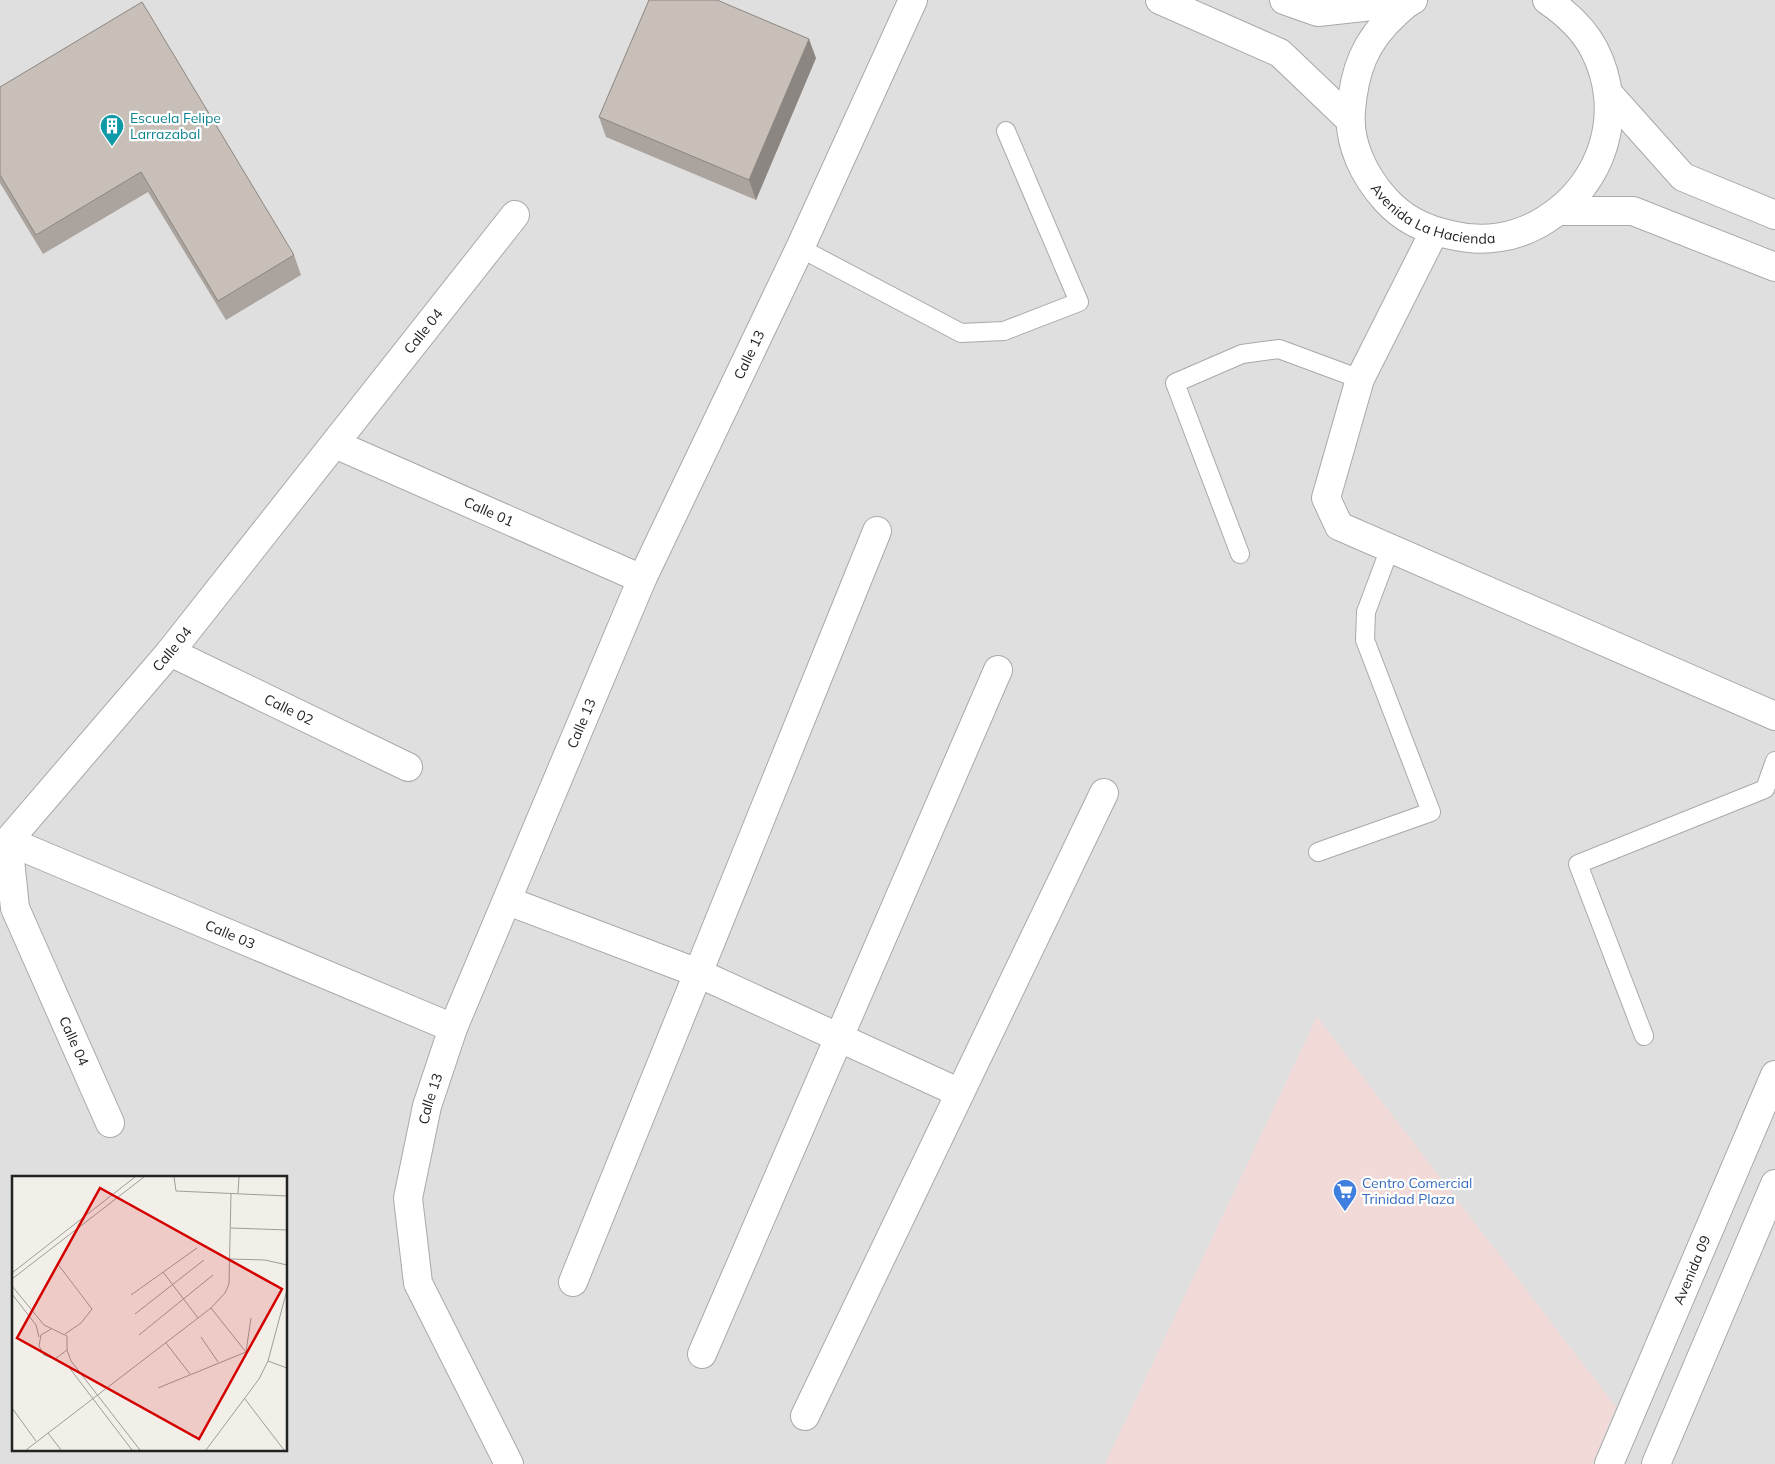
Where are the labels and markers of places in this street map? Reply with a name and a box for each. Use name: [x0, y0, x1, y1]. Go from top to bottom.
place label: Escuela Felipe Larrazabal: [130, 109, 221, 143]
building icon: Escuela Felipe Larrazabal: [99, 113, 125, 147]
place label: Centro Comercial Trinidad Plaza: [1362, 1174, 1472, 1208]
supermarket icon: Centro Comercial Trinidad Plaza: [1332, 1178, 1358, 1212]

